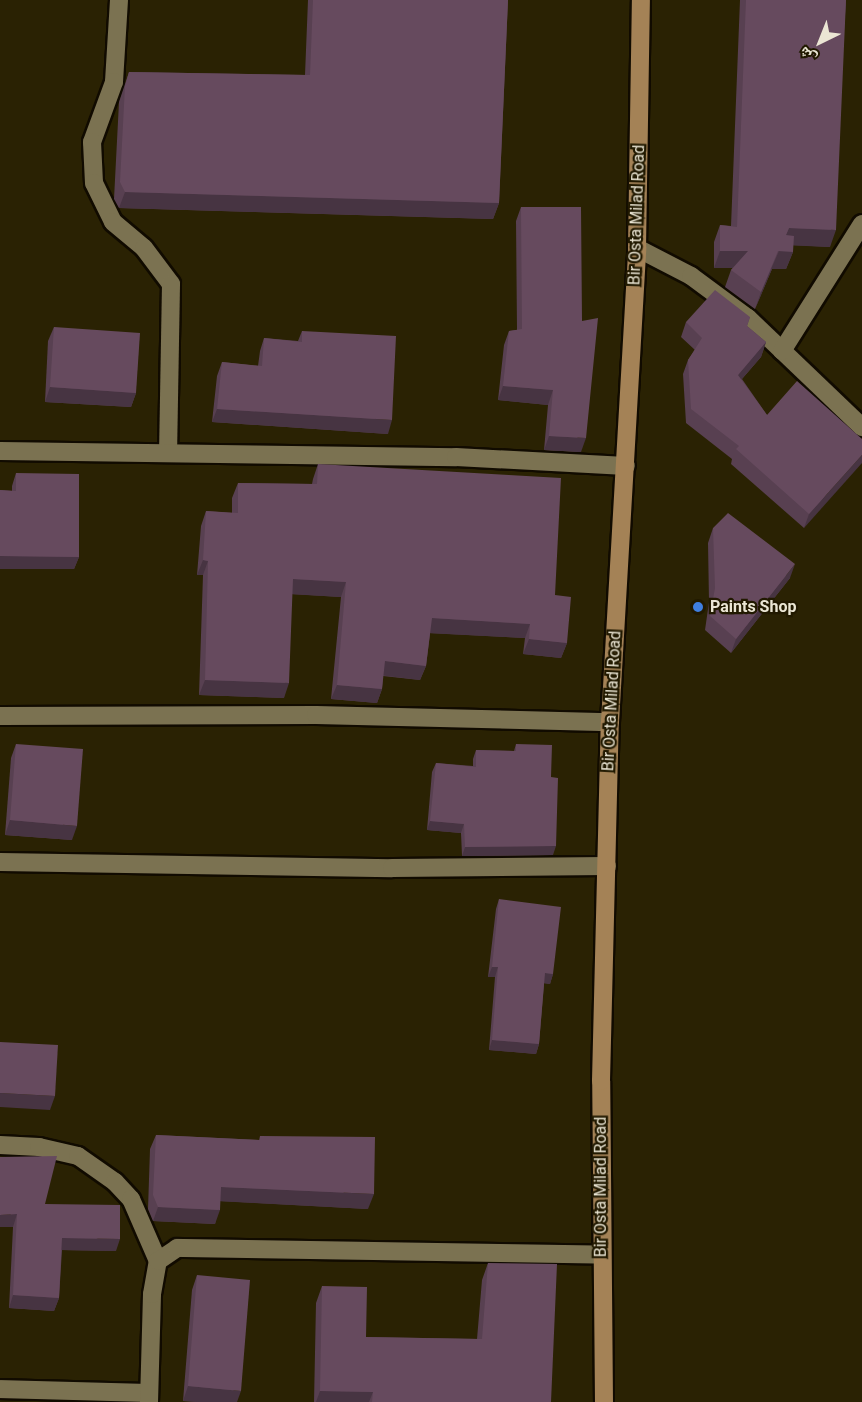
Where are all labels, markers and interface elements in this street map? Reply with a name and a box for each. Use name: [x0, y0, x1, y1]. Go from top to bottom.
north arrow: [790, 12, 850, 72]
text: ش: [795, 43, 820, 68]
street label: Bir Osta Milad Road: [625, 144, 649, 286]
place label: Paints Shop: [710, 597, 796, 617]
marker: Paints Shop: [691, 600, 705, 614]
street label: Bir Osta Milad Road: [599, 630, 625, 772]
street label: Bir Osta Milad Road: [591, 1117, 611, 1257]

